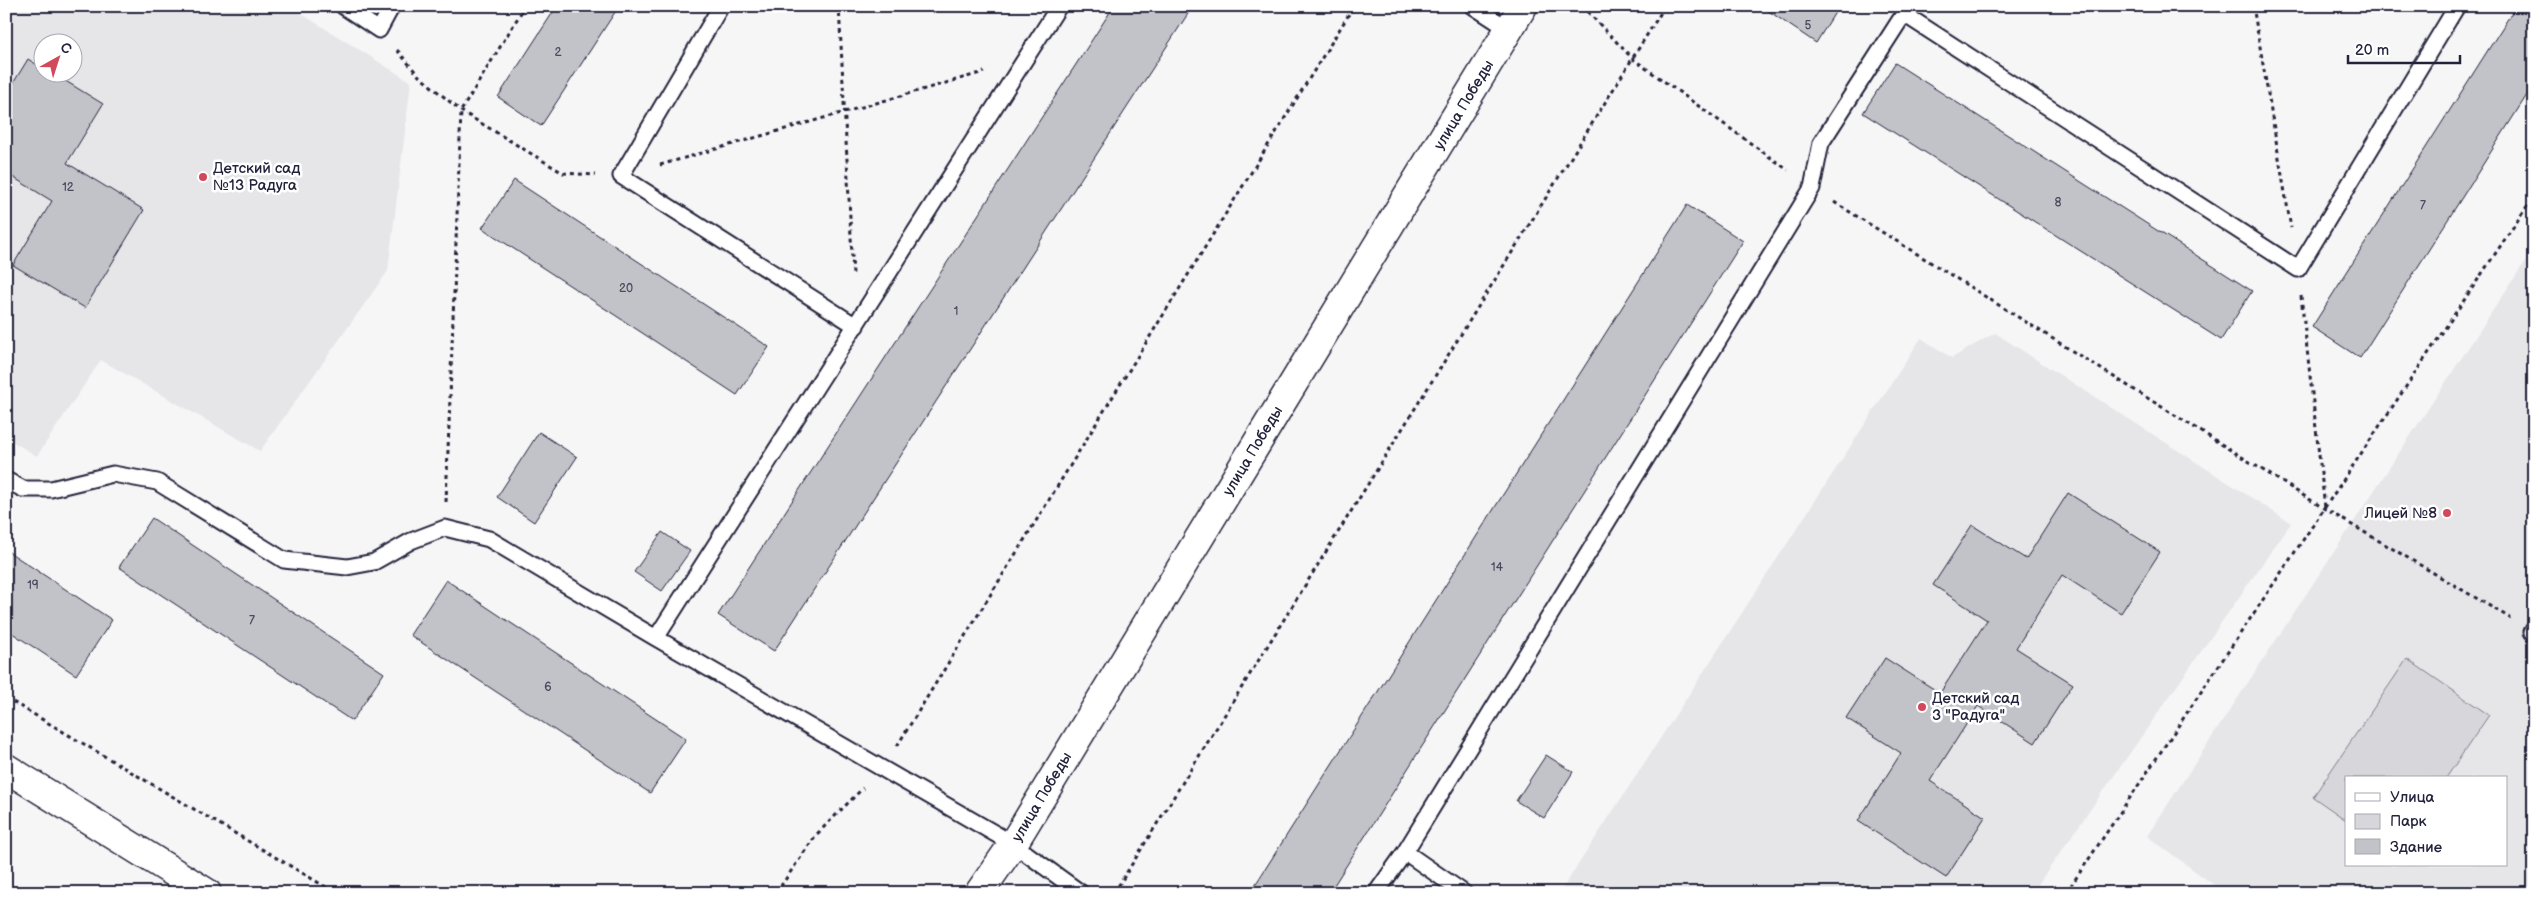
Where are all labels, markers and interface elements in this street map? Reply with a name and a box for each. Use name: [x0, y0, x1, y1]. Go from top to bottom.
house number: 5: [1805, 18, 1812, 33]
north arrow: [32, 32, 82, 82]
scale bar: [2348, 32, 2460, 64]
text: С: [57, 39, 75, 58]
text: 20 m: [2355, 41, 2389, 60]
house number: 2: [554, 45, 562, 60]
street label: улица Победы: [1430, 57, 1498, 153]
place label: Детский сад №13 Радуга: [213, 159, 300, 195]
marker: Детский сад №13 Радуга: [197, 171, 209, 183]
house number: 12: [62, 180, 74, 195]
house number: 8: [2055, 195, 2062, 210]
house number: 7: [2420, 198, 2426, 213]
house number: 20: [619, 281, 633, 296]
house number: 1: [954, 304, 958, 319]
street label: улица Победы: [1219, 403, 1287, 499]
place label: Лицей №8: [2363, 504, 2437, 523]
marker: Лицей №8: [2441, 507, 2453, 519]
house number: 14: [1491, 560, 1504, 575]
house number: 19: [27, 578, 39, 593]
house number: 7: [249, 613, 255, 628]
house number: 6: [544, 680, 552, 695]
place label: Детский сад 3 "Радуга": [1932, 689, 2019, 725]
marker: Детский сад 3 "Радуга": [1916, 701, 1928, 713]
street label: улица Победы: [1008, 749, 1076, 845]
legend: [2345, 776, 2508, 866]
text: Улица: [2390, 788, 2435, 807]
text: Парк: [2390, 812, 2427, 831]
text: Здание: [2390, 838, 2442, 857]

